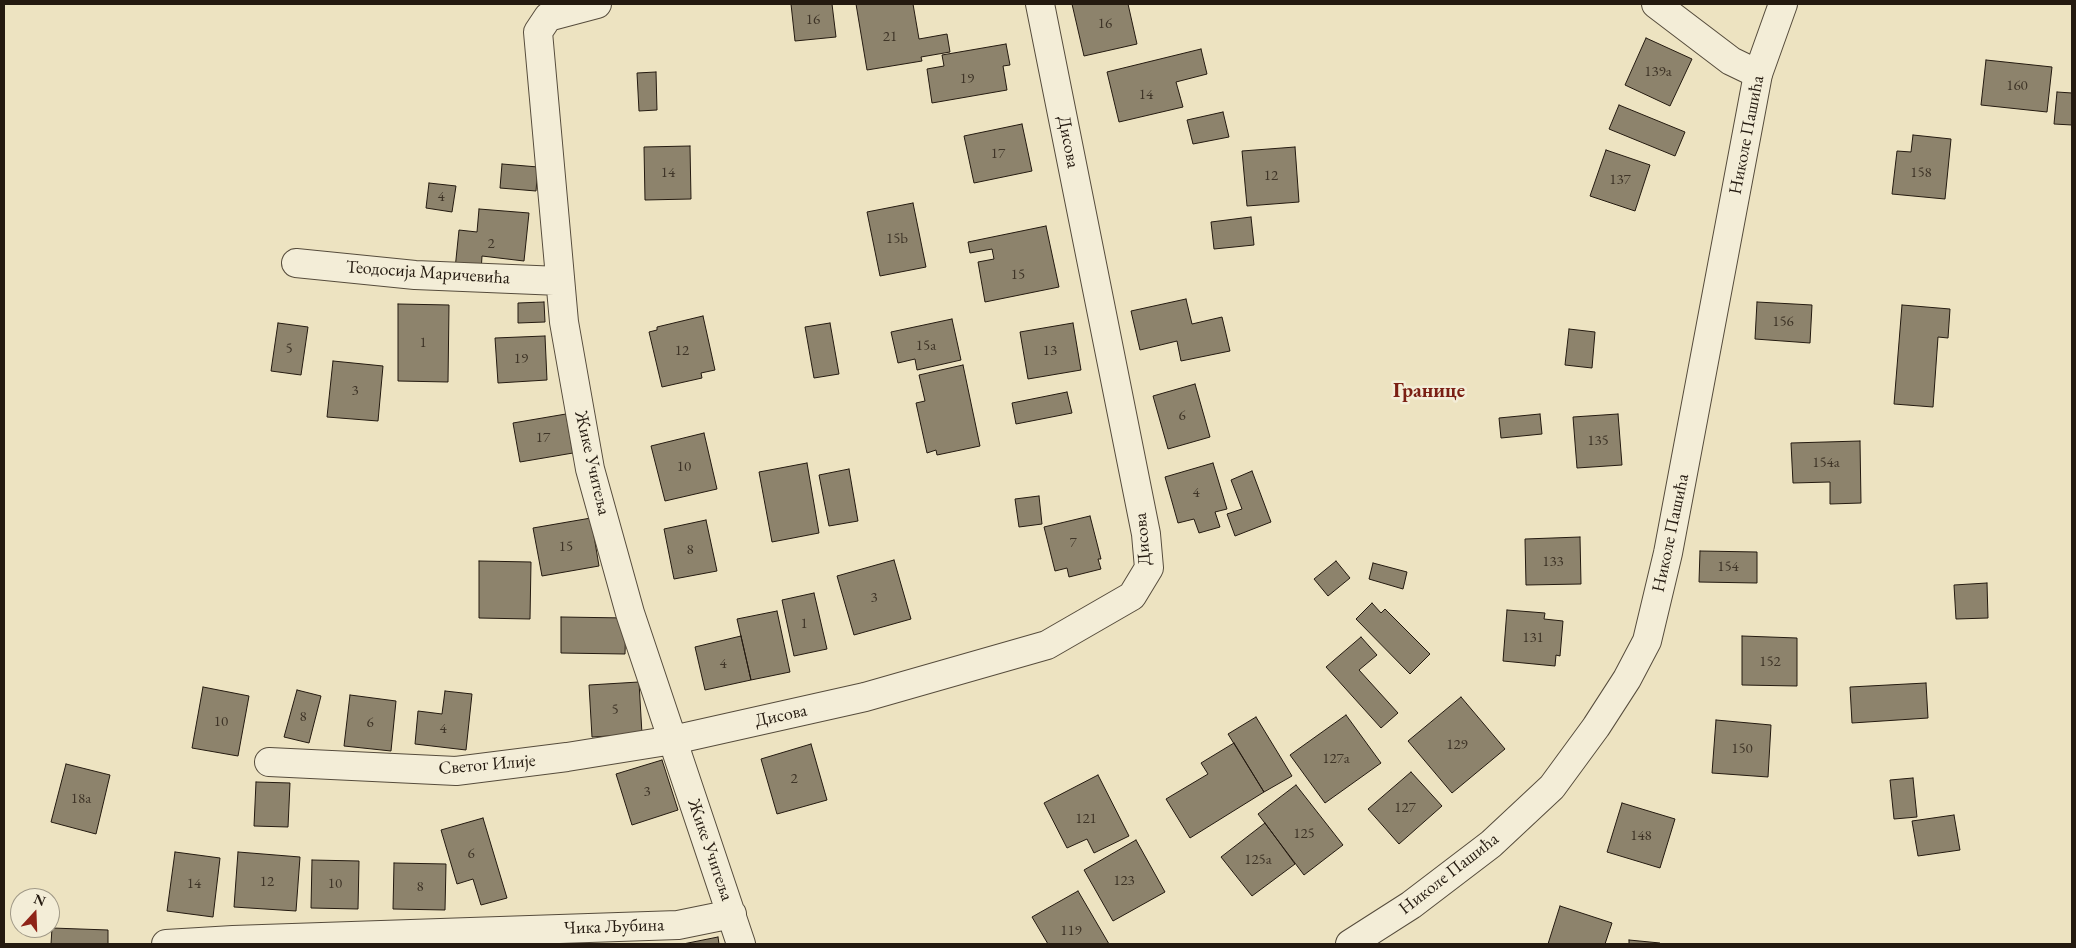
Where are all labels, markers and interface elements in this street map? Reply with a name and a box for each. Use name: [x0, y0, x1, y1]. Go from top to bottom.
house number: 16: [806, 11, 820, 29]
house number: 16: [1098, 15, 1112, 33]
house number: 21: [883, 28, 897, 46]
house number: 139a: [1644, 63, 1672, 81]
house number: 19: [960, 70, 974, 88]
street label: Николе Пашића: [1725, 74, 1769, 196]
house number: 160: [2006, 77, 2028, 95]
house number: 14: [1139, 86, 1153, 104]
street label: Дисова: [1052, 114, 1084, 170]
house number: 17: [991, 145, 1005, 163]
house number: 14: [661, 164, 675, 182]
house number: 158: [1910, 164, 1932, 182]
house number: 12: [1264, 167, 1278, 185]
house number: 137: [1609, 171, 1631, 189]
house number: 4: [437, 188, 445, 206]
house number: 15b: [886, 230, 908, 248]
house number: 2: [487, 235, 495, 253]
street label: Теодосија Маричевића: [345, 256, 511, 290]
house number: 15: [1011, 266, 1025, 284]
house number: 156: [1772, 313, 1794, 331]
house number: 1: [419, 334, 427, 352]
house number: 15a: [916, 337, 936, 355]
house number: 5: [285, 340, 293, 358]
house number: 12: [675, 342, 689, 360]
house number: 13: [1043, 342, 1057, 360]
house number: 19: [514, 350, 528, 368]
district label: Границе: [1393, 380, 1465, 404]
house number: 3: [351, 382, 359, 400]
house number: 6: [1178, 407, 1186, 425]
street label: Жике Учитеља: [570, 409, 614, 517]
house number: 17: [536, 429, 550, 447]
house number: 135: [1587, 432, 1609, 450]
house number: 154a: [1812, 454, 1840, 472]
house number: 10: [677, 458, 691, 476]
street label: Николе Пашића: [1648, 472, 1694, 594]
house number: 4: [1192, 484, 1200, 502]
street label: Дисова: [1130, 512, 1156, 566]
house number: 7: [1069, 534, 1077, 552]
house number: 15: [559, 538, 573, 556]
house number: 8: [686, 541, 694, 559]
house number: 133: [1542, 553, 1564, 571]
house number: 154: [1717, 558, 1739, 576]
house number: 3: [870, 589, 878, 607]
house number: 1: [800, 615, 808, 633]
house number: 131: [1522, 629, 1544, 647]
house number: 152: [1759, 653, 1781, 671]
house number: 4: [719, 655, 727, 673]
street label: Дисова: [753, 700, 809, 732]
house number: 5: [611, 701, 619, 719]
house number: 8: [299, 708, 307, 726]
house number: 10: [214, 713, 228, 731]
house number: 6: [366, 714, 374, 732]
house number: 4: [439, 720, 447, 738]
house number: 129: [1446, 736, 1468, 754]
house number: 150: [1731, 740, 1753, 758]
street label: Светог Илије: [438, 750, 536, 780]
house number: 127a: [1322, 750, 1350, 768]
house number: 2: [790, 770, 798, 788]
house number: 3: [643, 783, 651, 801]
house number: 18a: [71, 790, 91, 808]
street label: Жике Учитеља: [682, 796, 738, 904]
house number: 127: [1394, 799, 1416, 817]
house number: 121: [1075, 810, 1097, 828]
house number: 125: [1293, 825, 1315, 843]
house number: 148: [1630, 827, 1652, 845]
street label: Николе Пашића: [1395, 828, 1503, 920]
house number: 6: [467, 845, 475, 863]
house number: 125a: [1244, 851, 1272, 869]
house number: 123: [1113, 872, 1135, 890]
house number: 12: [260, 873, 274, 891]
house number: 14: [187, 875, 201, 893]
house number: 10: [328, 875, 342, 893]
house number: 8: [416, 878, 424, 896]
north arrow: [10, 888, 60, 938]
text: N: [31, 889, 48, 910]
street label: Чика Љубина: [563, 914, 665, 940]
house number: 119: [1060, 922, 1082, 940]

